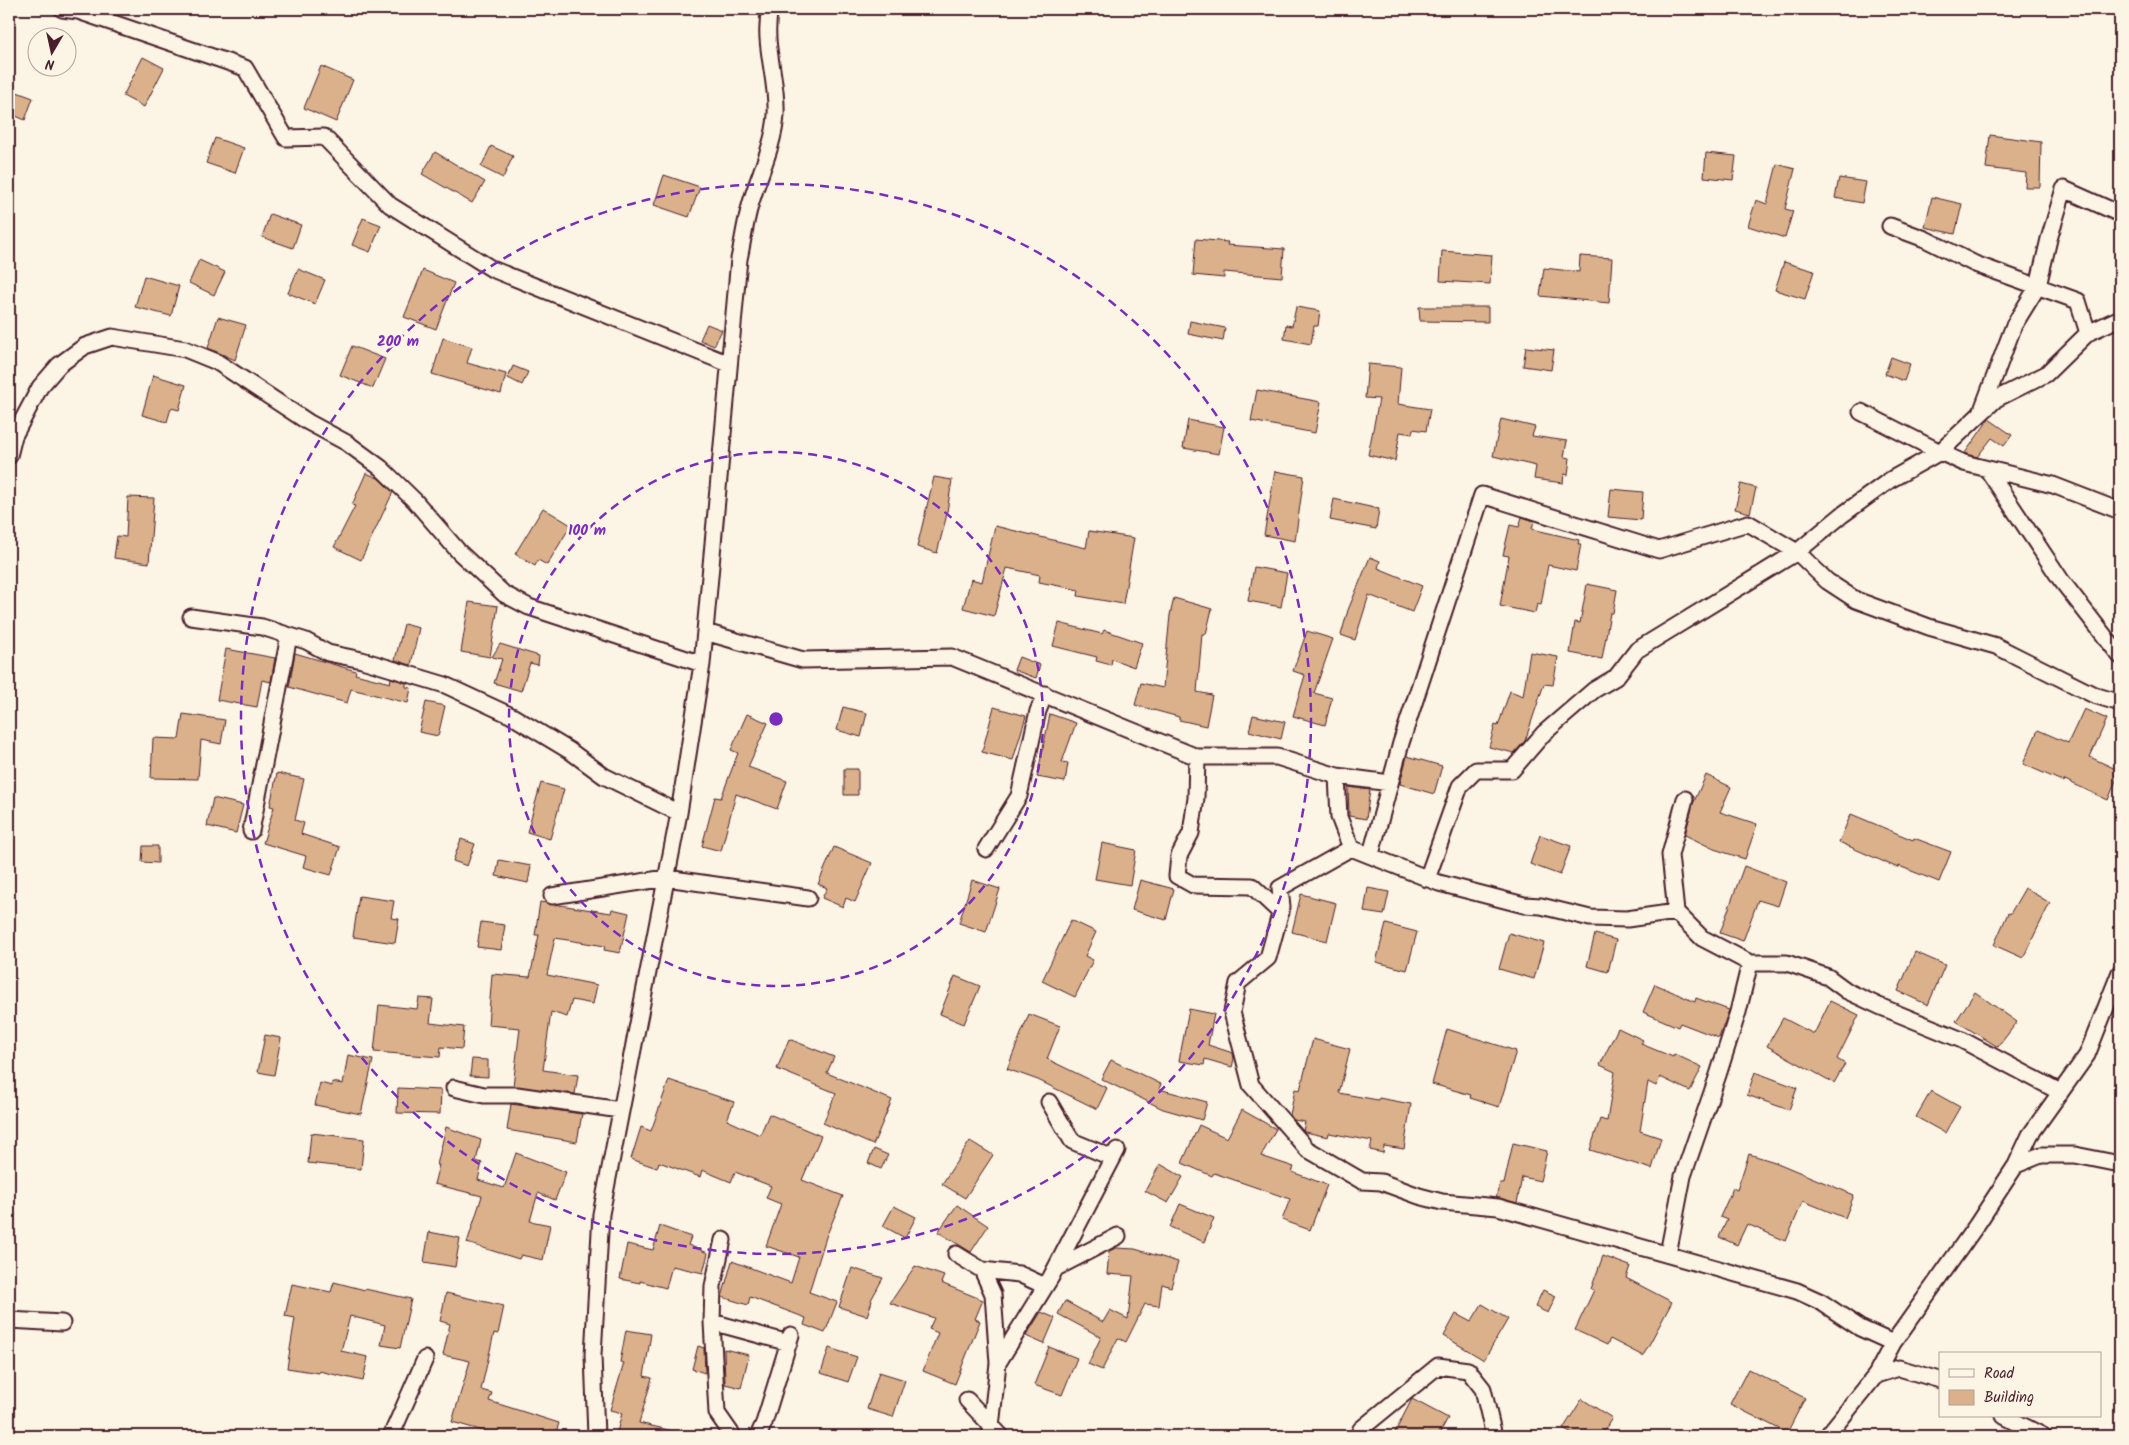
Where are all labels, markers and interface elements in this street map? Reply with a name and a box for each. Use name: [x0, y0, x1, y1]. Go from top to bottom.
north arrow: [28, 28, 78, 78]
text: N: [44, 52, 56, 75]
text: 200 m: [377, 330, 419, 354]
text: 100 m: [568, 519, 606, 543]
centre of rings: [767, 710, 785, 728]
legend: [1939, 1352, 2102, 1418]
text: Road: [1984, 1362, 2015, 1386]
text: Building: [1984, 1386, 2034, 1410]

